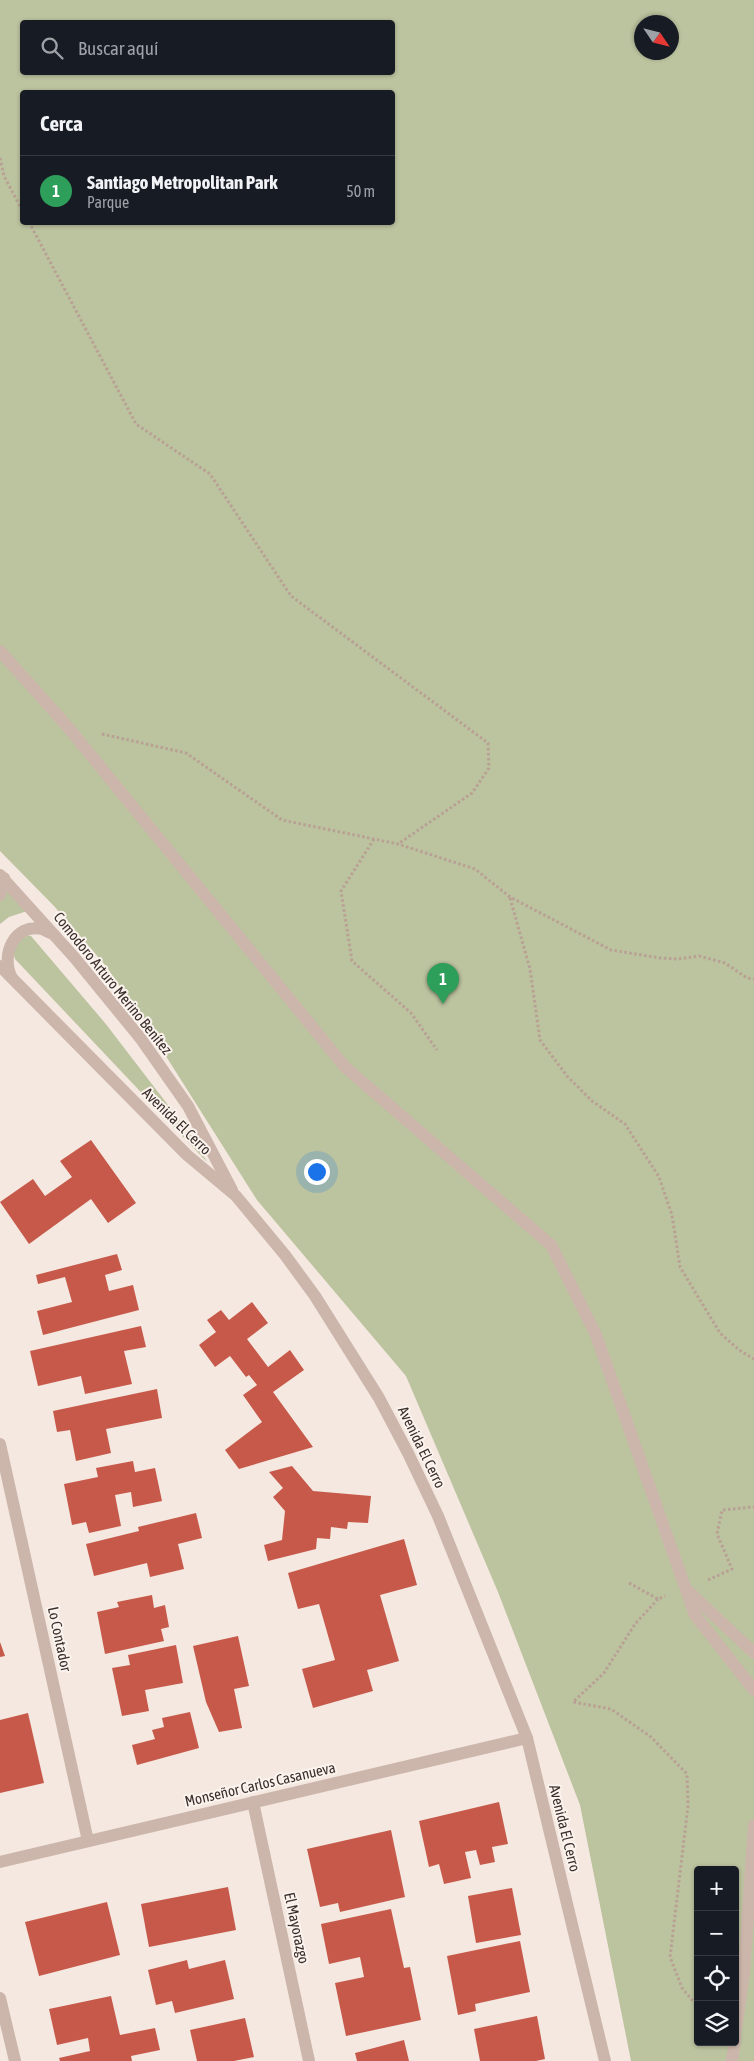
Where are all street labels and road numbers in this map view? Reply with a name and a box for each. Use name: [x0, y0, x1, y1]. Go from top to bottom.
street label: Comodoro Arturo Merino Benítez: [50, 908, 176, 1058]
street label: Avenida El Cerro: [139, 1084, 215, 1158]
street label: Avenida El Cerro: [395, 1403, 449, 1491]
street label: Lo Contador: [45, 1605, 75, 1674]
street label: Monseñor Carlos Casanueva: [183, 1758, 337, 1810]
street label: Avenida El Cerro: [546, 1783, 584, 1873]
street label: El Mayorazgo: [281, 1891, 313, 1965]

